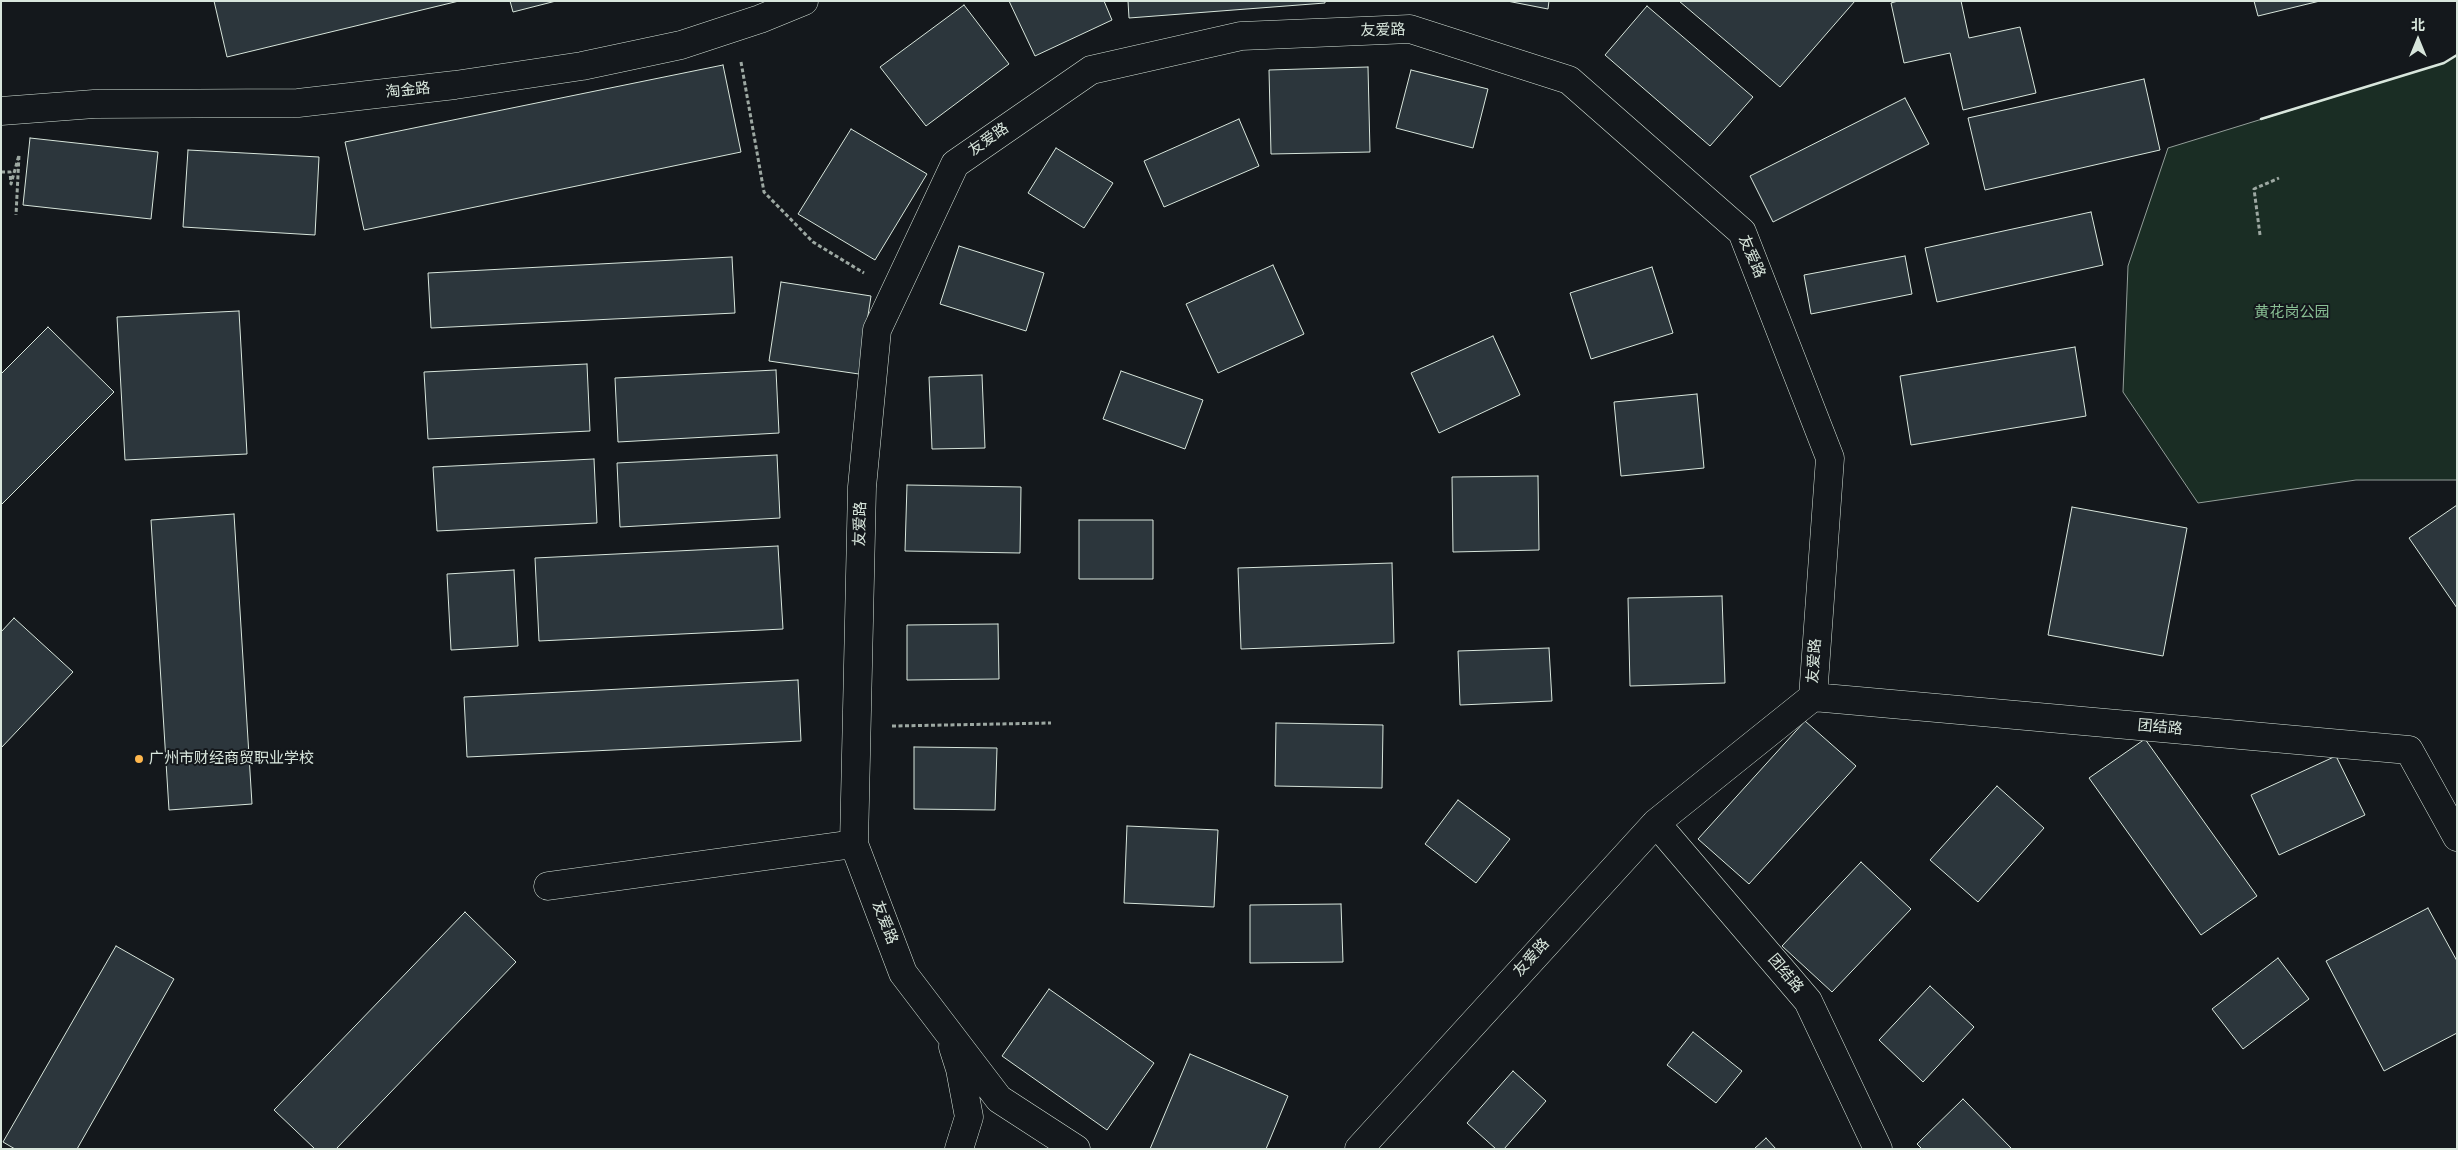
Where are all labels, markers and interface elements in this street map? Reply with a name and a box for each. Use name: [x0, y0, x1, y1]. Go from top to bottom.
north arrow: [2393, 15, 2443, 65]
text: 北: [2411, 17, 2425, 33]
street label: 友爱路: [1360, 22, 1406, 40]
street label: 淘金路: [385, 80, 431, 102]
street label: 友爱路: [965, 120, 1013, 160]
street label: 友爱路: [1734, 233, 1768, 281]
park label: 黄花岗公园: [2255, 304, 2329, 322]
street label: 友爱路: [852, 501, 870, 547]
street label: 友爱路: [1804, 638, 1826, 684]
street label: 团结路: [2137, 717, 2183, 739]
place label: 广州市财经商贸职业学校: [149, 750, 314, 768]
marker: 广州市财经商贸职业学校: [133, 753, 145, 765]
street label: 友爱路: [868, 899, 900, 947]
street label: 友爱路: [1510, 935, 1554, 981]
street label: 团结路: [1764, 951, 1806, 997]

